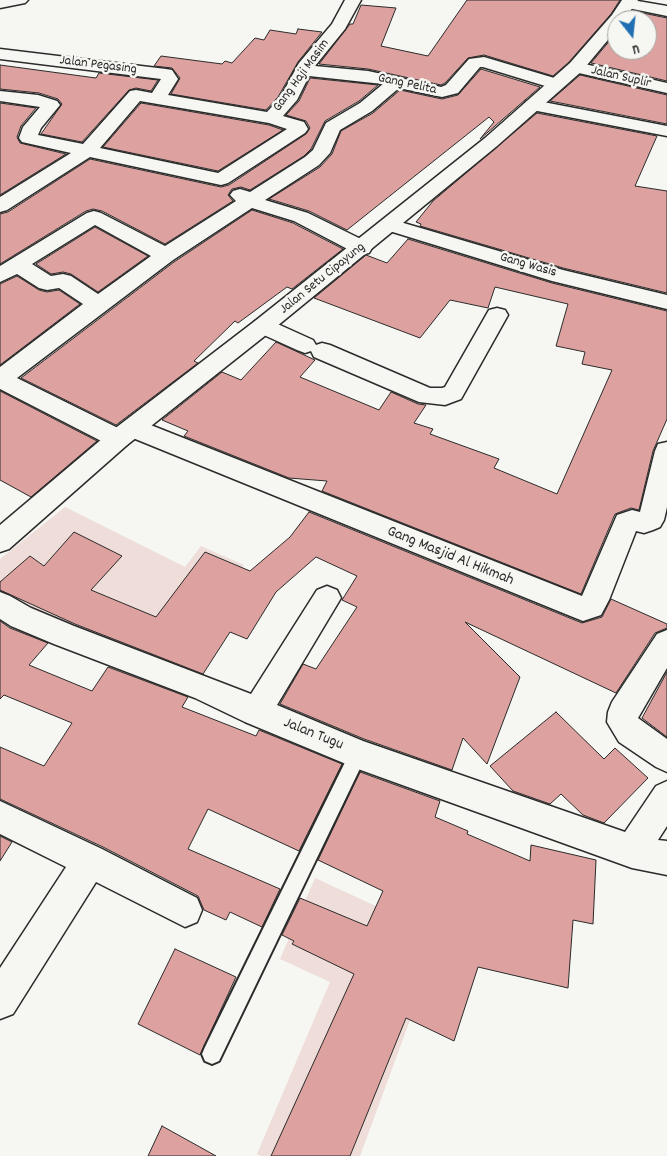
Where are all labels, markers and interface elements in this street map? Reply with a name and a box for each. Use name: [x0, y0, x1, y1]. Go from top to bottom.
north arrow: [607, 10, 657, 60]
street label: Gang Haji Masim: [270, 36, 334, 116]
text: U: [630, 38, 642, 59]
street label: Jalan Pegasing: [59, 53, 137, 79]
street label: Jalan Suplir: [589, 63, 653, 93]
street label: Gang Pelita: [376, 71, 438, 99]
street label: Jalan Setu Cipayung: [277, 240, 369, 318]
street label: Gang Wasis: [498, 250, 558, 282]
street label: Gang Masjid Al Hikmah: [384, 523, 516, 591]
street label: Jalan Tugu: [280, 714, 346, 756]

